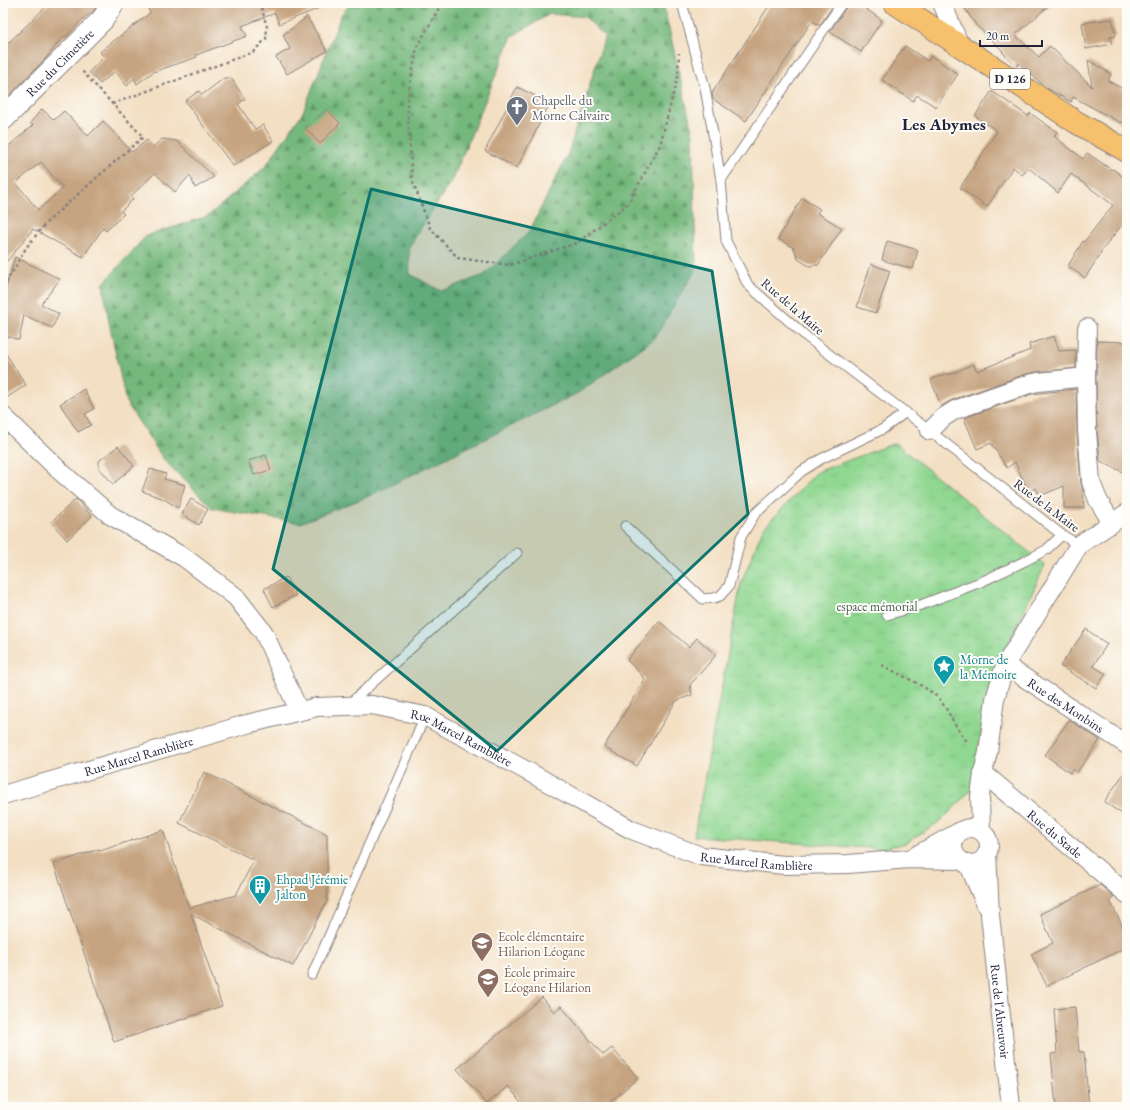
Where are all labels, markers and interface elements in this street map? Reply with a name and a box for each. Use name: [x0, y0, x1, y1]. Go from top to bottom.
scale bar: [980, 22, 1042, 48]
street label: Rue du Cimetière: [22, 25, 97, 100]
text: 20 m: [986, 28, 1010, 44]
road number: D 126: [990, 69, 1030, 89]
place label: Chapelle du Morne Calvaire: [532, 92, 610, 124]
church icon: Chapelle du Morne Calvaire: [504, 94, 530, 127]
district label: Les Abymes: [902, 113, 986, 135]
street label: Rue de la Maire: [758, 274, 828, 338]
street label: Rue de la Maire: [1010, 475, 1083, 536]
park label: espace mémorial: [836, 598, 918, 615]
place label: Morne de la Mémoire: [960, 651, 1017, 683]
place icon: Morne de la Mémoire: [931, 653, 957, 686]
street label: Rue des Monbins: [1024, 674, 1107, 737]
street label: Rue Marcel Ramblière: [409, 705, 515, 770]
street label: Rue Marcel Ramblière: [82, 732, 195, 780]
street label: Rue du Stade: [1024, 806, 1086, 862]
street label: Rue Marcel Ramblière: [699, 848, 813, 874]
place label: Ehpad Jérémie Jalton: [275, 871, 348, 903]
building icon: Ehpad Jérémie Jalton: [247, 873, 273, 906]
place label: Ecole élémentaire Hilarion Léogane: [498, 928, 585, 960]
school or university icon: Ecole élémentaire Hilarion Léogane: [469, 930, 495, 963]
street label: Rue de l'Abreuvoir: [986, 963, 1014, 1060]
place label: École primaire Léogane Hilarion: [504, 964, 591, 996]
school or university icon: École primaire Léogane Hilarion: [475, 966, 501, 999]

